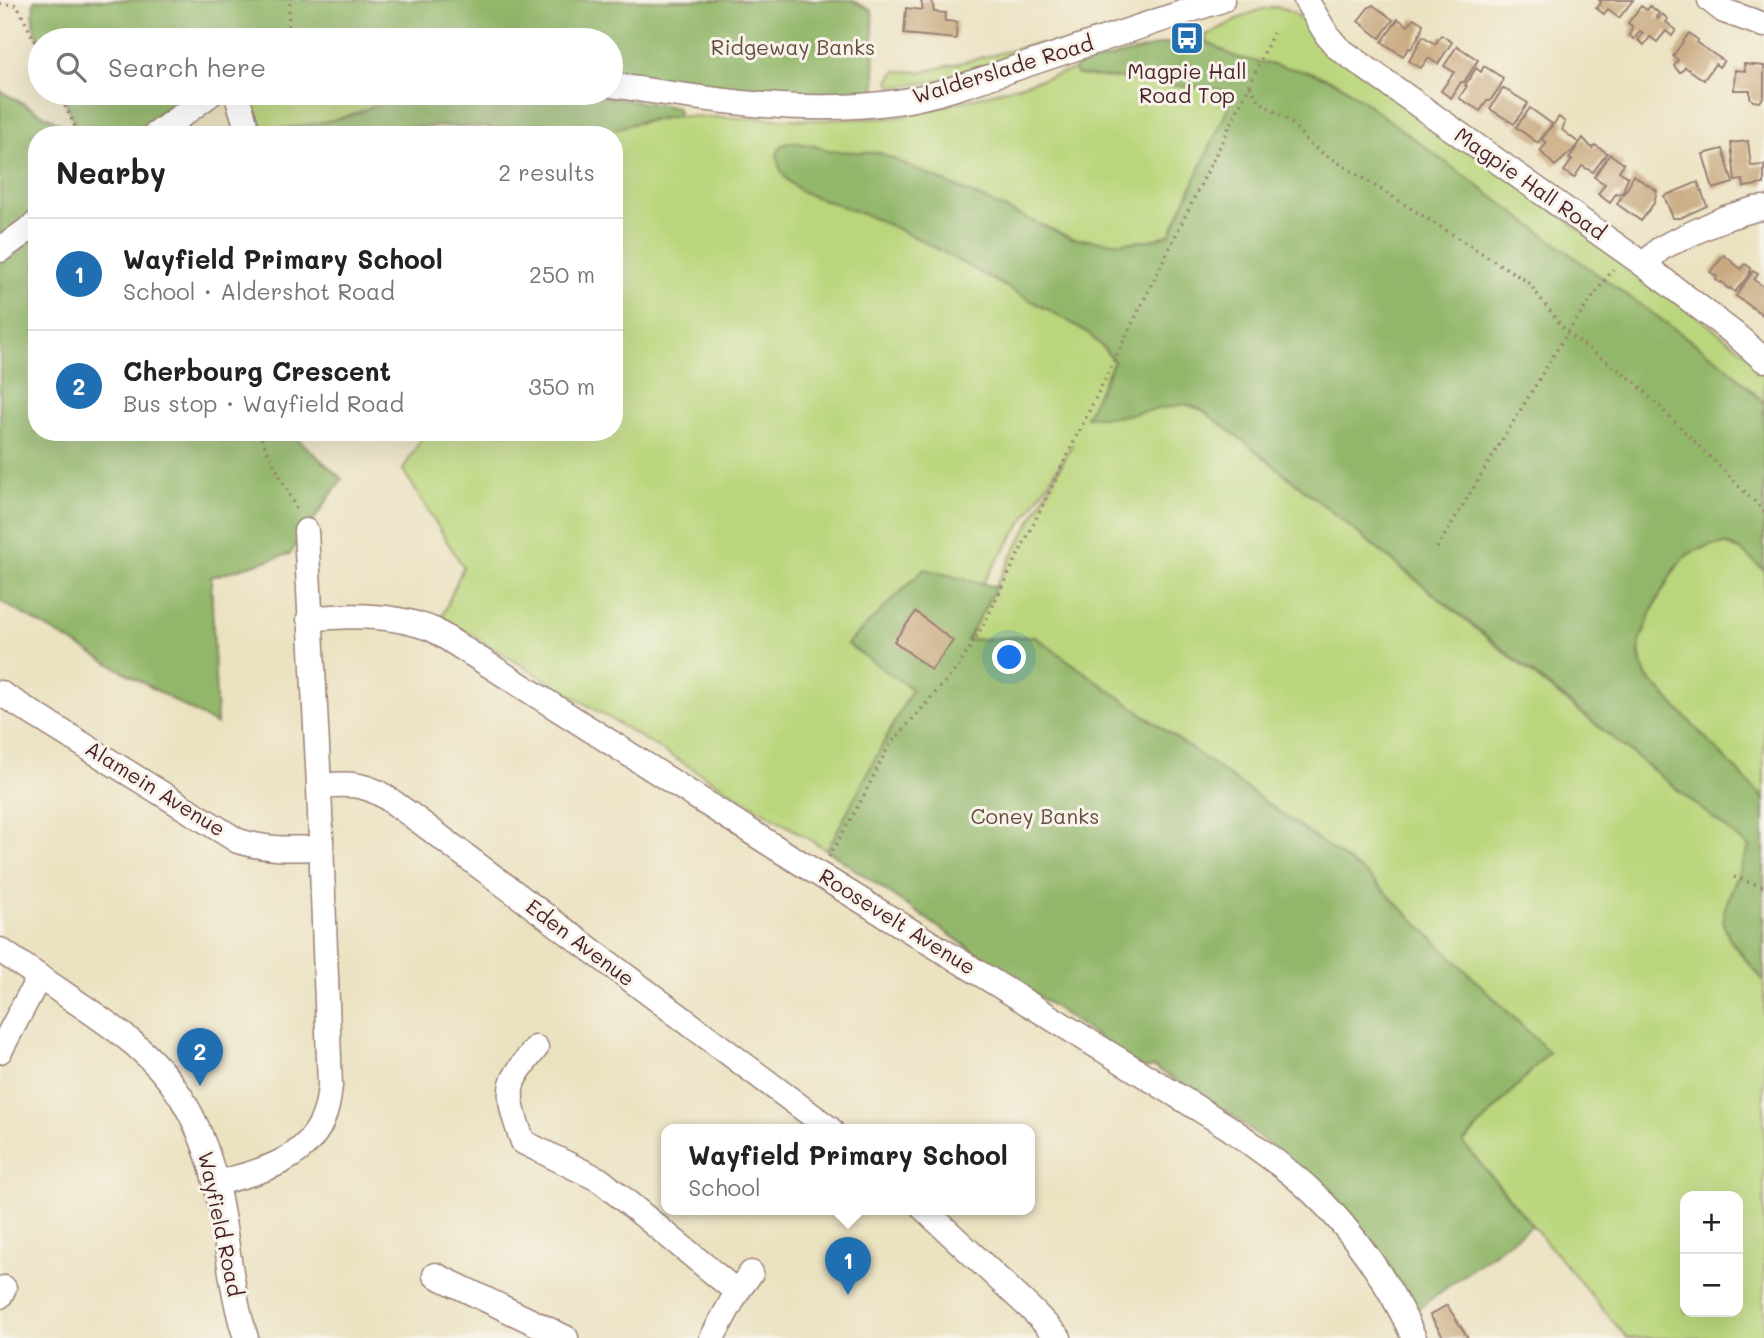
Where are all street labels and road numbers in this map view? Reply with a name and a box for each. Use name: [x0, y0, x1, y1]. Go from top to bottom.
street label: Walderslade Road: [909, 28, 1096, 109]
street label: Magpie Hall Road: [1450, 120, 1612, 245]
street label: Alamein Avenue: [81, 734, 231, 842]
street label: Roosevelt Avenue: [814, 862, 981, 980]
street label: Eden Avenue: [521, 892, 641, 992]
street label: Wayfield Road: [193, 1149, 250, 1299]

